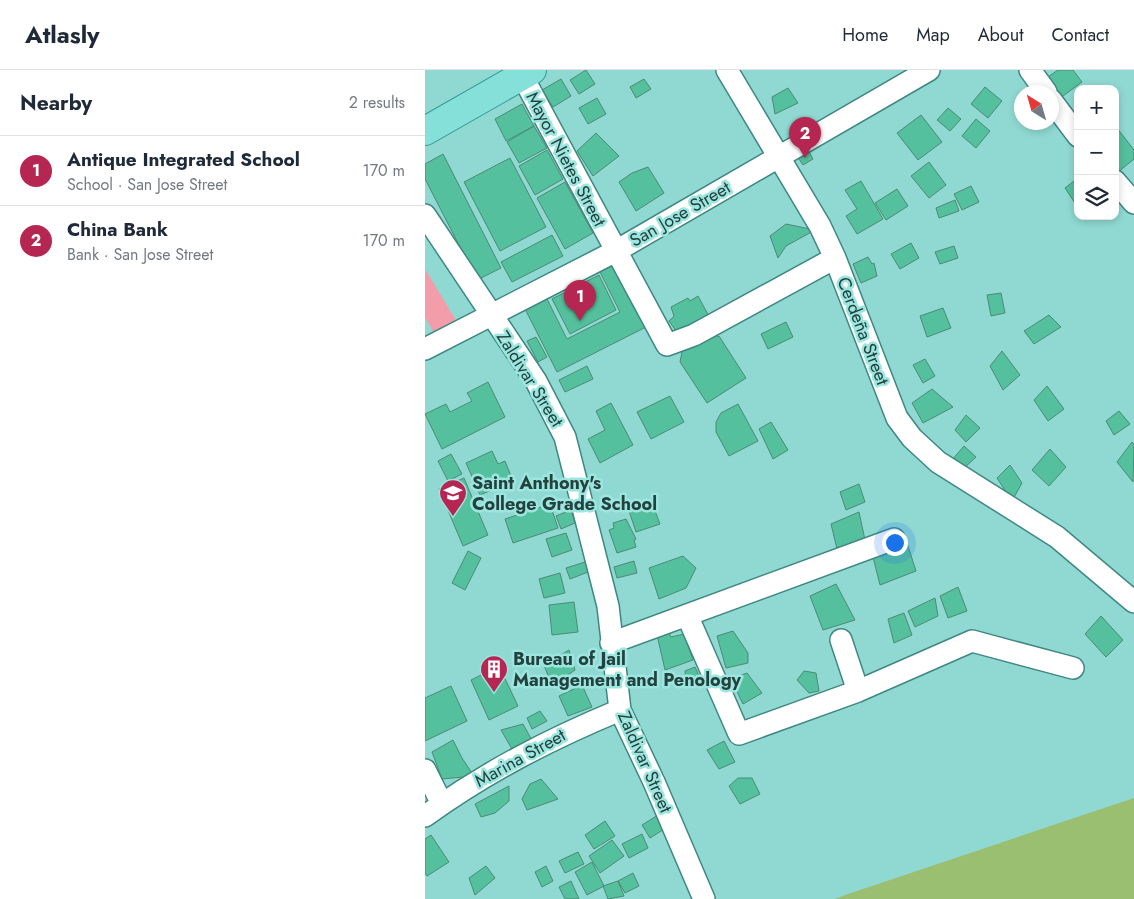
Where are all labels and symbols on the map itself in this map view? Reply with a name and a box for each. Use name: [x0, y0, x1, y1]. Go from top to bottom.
north arrow: [1014, 85, 1059, 130]
street label: Mayor Nietes Street: [519, 87, 613, 232]
pin: 2: [789, 117, 821, 158]
street label: San Jose Street: [625, 174, 736, 253]
street label: Cerdeña Street: [830, 273, 896, 389]
pin: 1: [564, 280, 596, 321]
street label: Zaldivar Street: [490, 326, 570, 433]
place label: Saint Anthony's College Grade School: [472, 470, 657, 517]
school or university icon: Saint Anthony's College Grade School: [438, 478, 468, 517]
your location: [882, 530, 908, 556]
place label: Bureau of Jail Management and Penology: [513, 646, 742, 693]
building icon: Bureau of Jail Management and Penology: [479, 654, 509, 693]
street label: Zaldivar Street: [611, 707, 679, 818]
street label: Marina Street: [470, 722, 571, 794]

